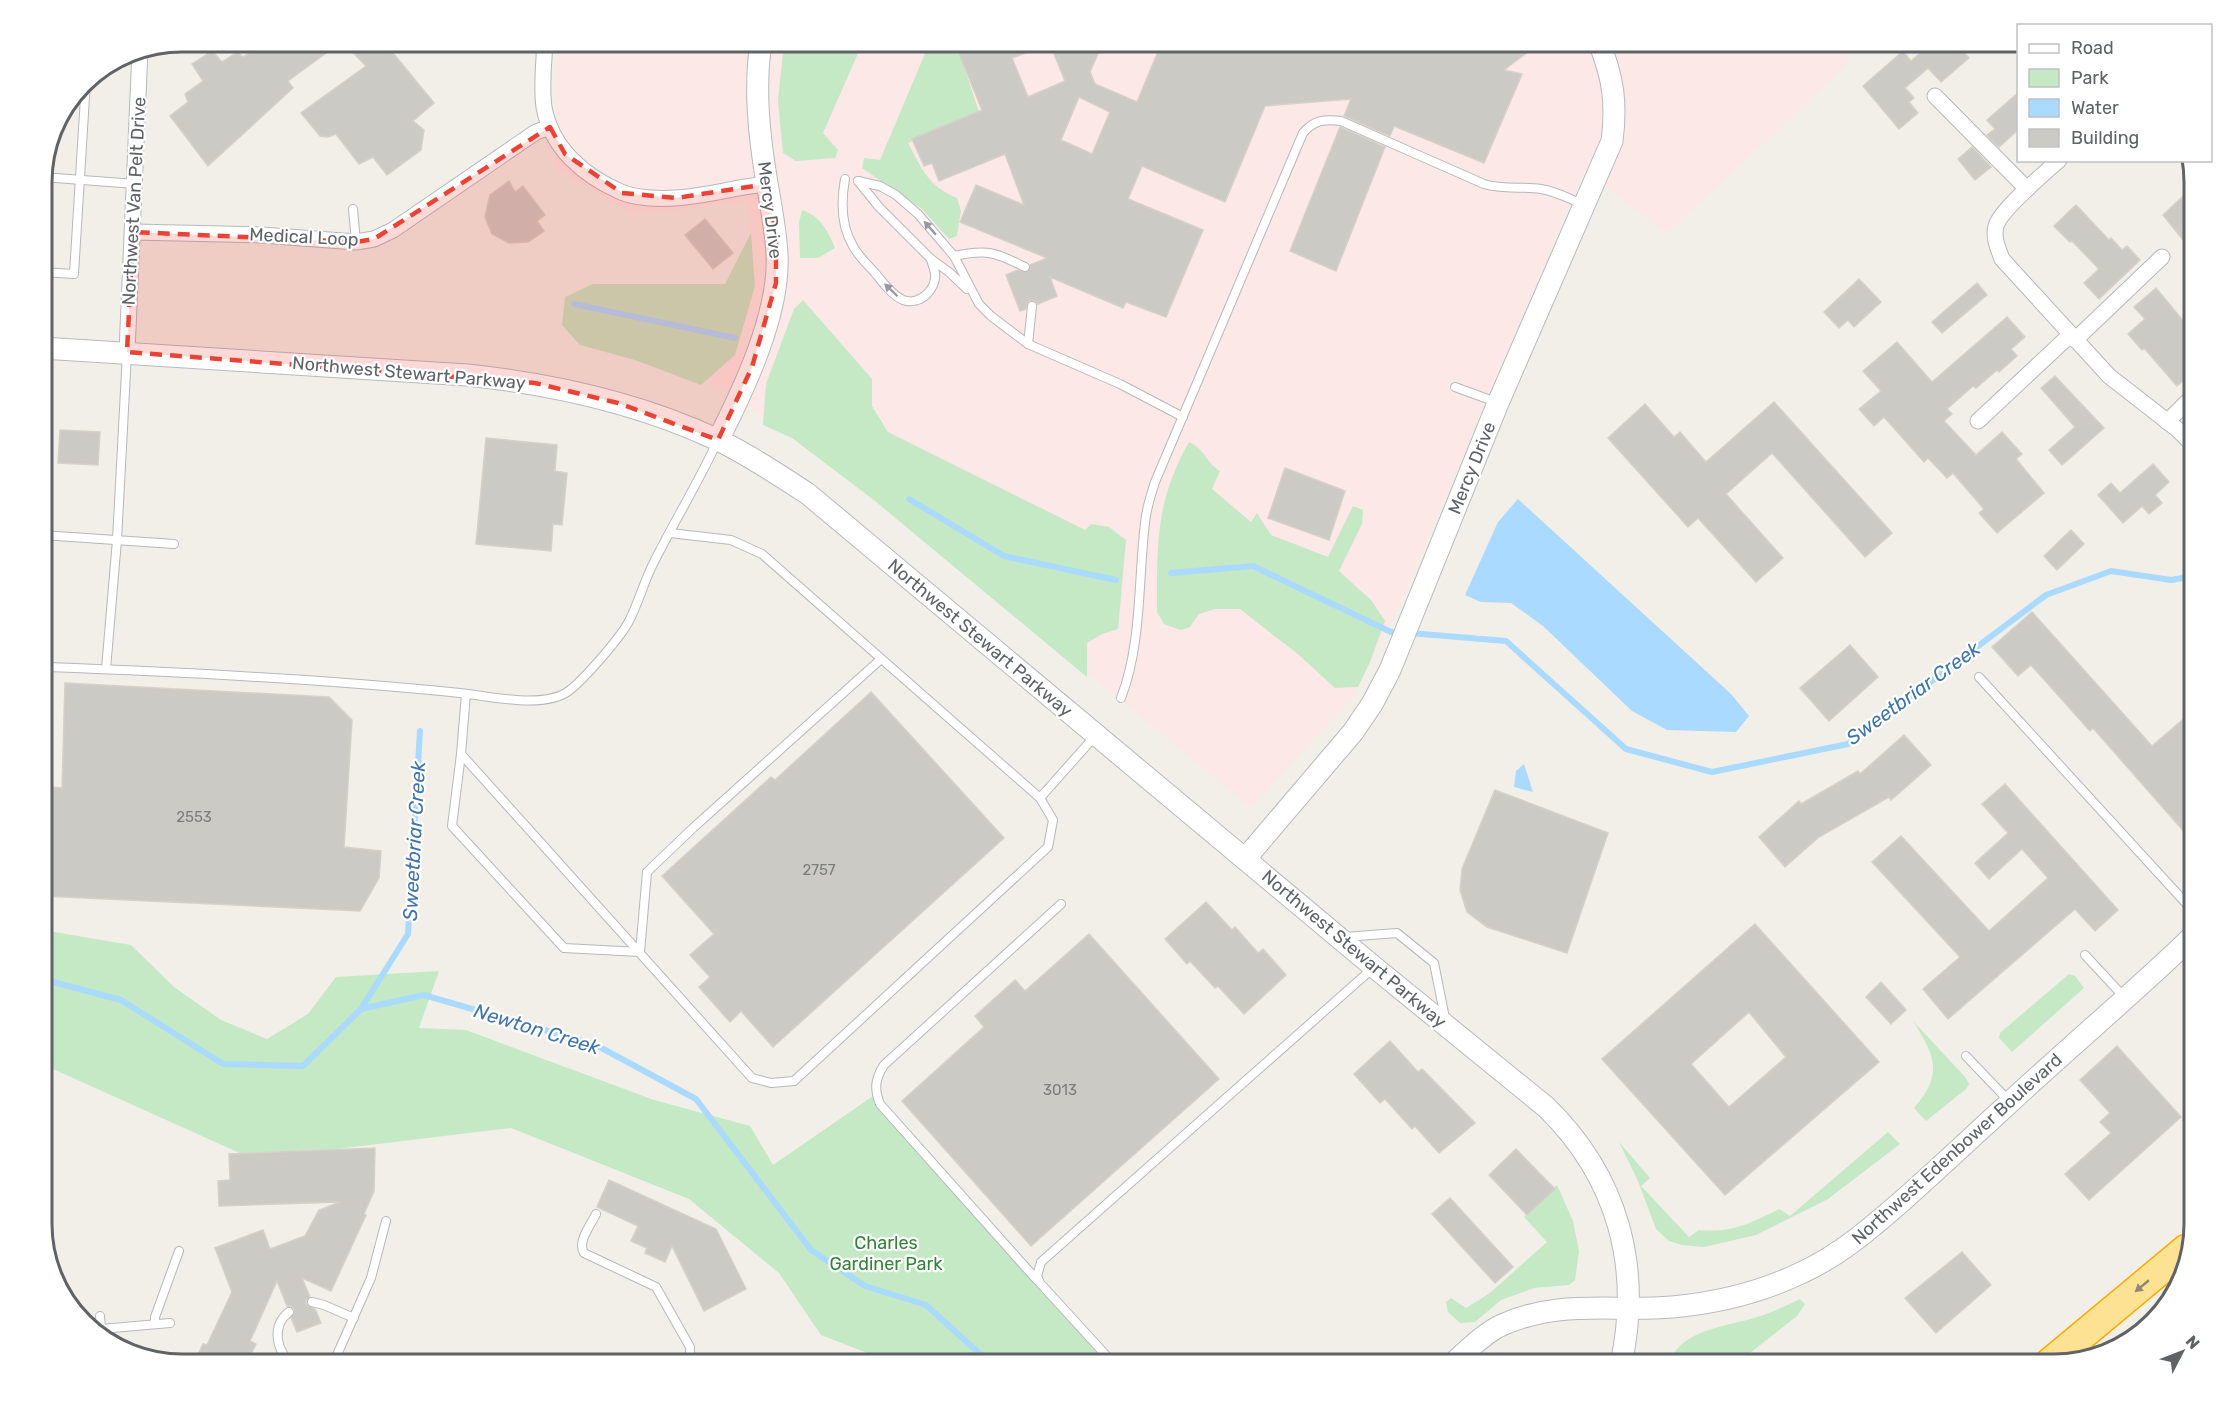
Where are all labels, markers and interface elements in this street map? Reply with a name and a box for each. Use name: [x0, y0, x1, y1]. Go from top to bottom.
legend: [2017, 24, 2212, 162]
text: Road: [2071, 37, 2114, 59]
text: Park: [2071, 67, 2109, 89]
street label: Northwest Van Pelt Drive: [118, 96, 150, 306]
text: Water: [2071, 97, 2119, 119]
text: Building: [2071, 127, 2139, 149]
street label: Mercy Drive: [753, 160, 787, 260]
one-way arrow: [924, 220, 937, 236]
street label: Medical Loop: [249, 223, 359, 251]
one-way arrow: [884, 284, 898, 298]
street label: Northwest Stewart Parkway: [291, 352, 527, 394]
street label: Mercy Drive: [1443, 418, 1501, 518]
street label: Northwest Stewart Parkway: [883, 554, 1077, 722]
water label: Sweetbriar Creek: [1841, 636, 1985, 750]
water label: Sweetbriar Creek: [398, 760, 430, 921]
house number: 2553: [176, 808, 212, 826]
house number: 2757: [802, 861, 836, 879]
street label: Northwest Stewart Parkway: [1257, 865, 1451, 1033]
water label: Newton Creek: [471, 998, 604, 1060]
street label: Northwest Edenbower Boulevard: [1847, 1049, 2067, 1249]
house number: 3013: [1043, 1081, 1077, 1099]
park label: Charles Gardiner Park: [829, 1232, 943, 1275]
one-way arrow: [2134, 1279, 2149, 1292]
north arrow: [2152, 1322, 2212, 1382]
text: N: [2182, 1332, 2204, 1353]

